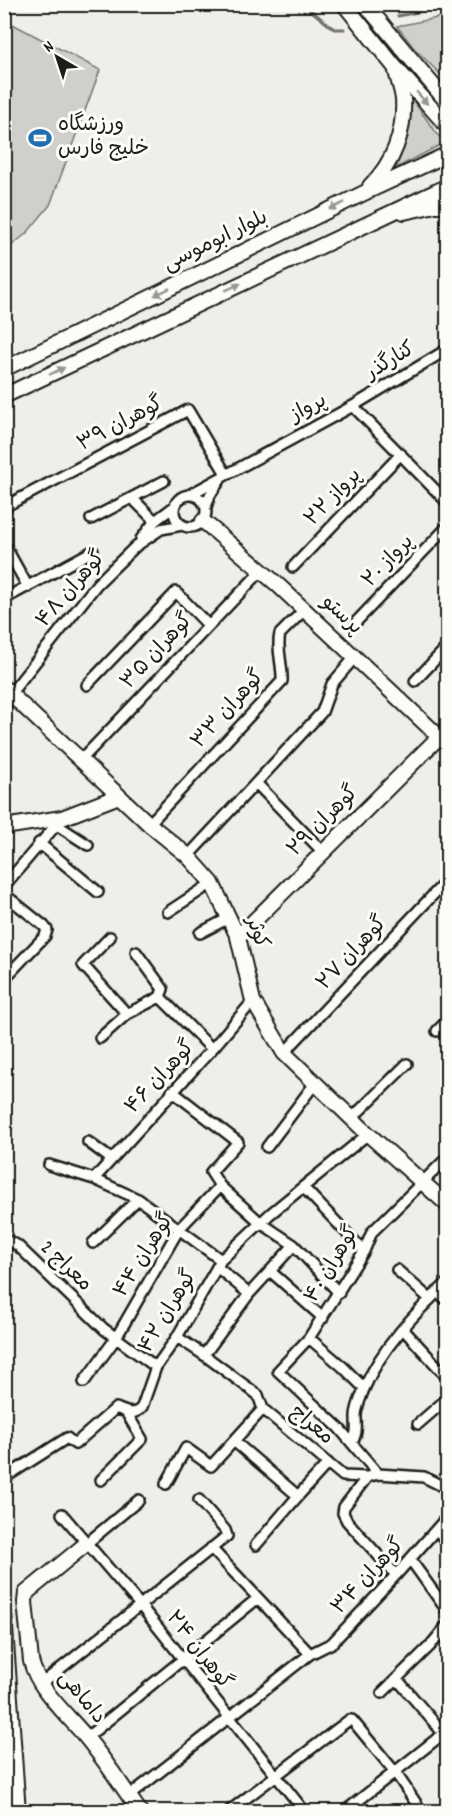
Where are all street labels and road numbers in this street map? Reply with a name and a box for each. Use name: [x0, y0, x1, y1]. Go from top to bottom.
street label: بلوار ابوموسی: [158, 204, 274, 280]
street label: کنارگذر: [359, 335, 422, 390]
street label: پرواز: [284, 387, 333, 432]
street label: گوهران ۳۹: [73, 390, 169, 460]
street label: پرواز ۲۲: [299, 462, 369, 534]
street label: پرواز ۲۰: [356, 529, 422, 595]
street label: گوهران ۴۸: [30, 545, 114, 635]
street label: پرستو: [313, 588, 368, 643]
street label: گوهران ۳۵: [115, 607, 201, 697]
street label: گوهران ۳۳: [185, 664, 273, 756]
street label: گوهران ۲۹: [281, 779, 367, 865]
street label: گوهران ۲۷: [311, 910, 395, 998]
street label: کوثر: [236, 911, 276, 953]
street label: گوهران ۴۶: [119, 1034, 203, 1122]
street label: گوهران ۴۴: [107, 1208, 183, 1304]
street label: گوهران ۴۰: [298, 1221, 368, 1309]
street label: معراج 2: [32, 1234, 98, 1300]
street label: گوهران ۴۲: [132, 1264, 206, 1360]
street label: معراج: [283, 1399, 339, 1453]
street label: گوهران ۳۴: [325, 1532, 413, 1622]
street label: گوهران ۲۴: [158, 1605, 238, 1697]
street label: داماهی: [50, 1664, 112, 1732]

